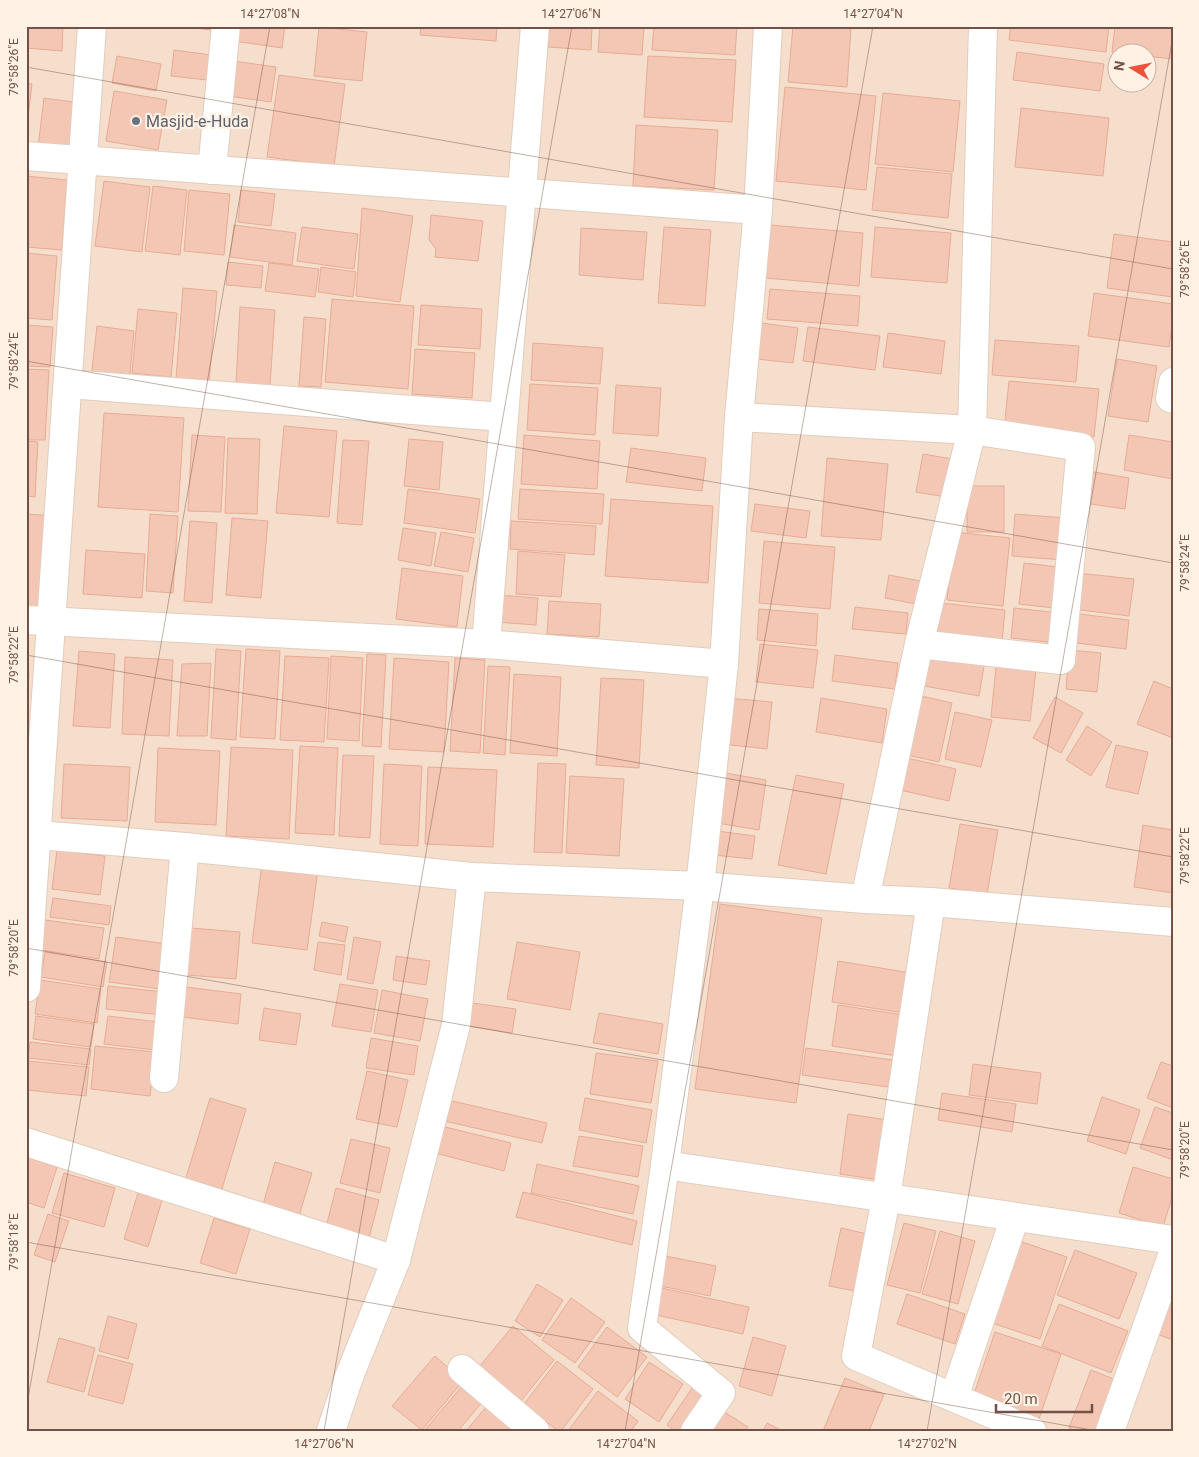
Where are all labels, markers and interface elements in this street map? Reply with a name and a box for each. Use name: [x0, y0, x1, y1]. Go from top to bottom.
text: 14°27'08"N: [240, 7, 300, 21]
text: 14°27'06"N: [541, 7, 601, 21]
text: 14°27'04"N: [843, 7, 903, 21]
text: 79°58'26"E: [7, 38, 21, 96]
north arrow: [1106, 42, 1156, 92]
text: N: [1110, 59, 1128, 72]
place label: Masjid-e-Huda: [146, 112, 249, 131]
marker: Masjid-e-Huda: [130, 115, 142, 127]
text: 79°58'26"E: [1178, 240, 1192, 298]
text: 79°58'24"E: [7, 332, 21, 390]
text: 79°58'24"E: [1178, 534, 1192, 592]
text: 79°58'22"E: [7, 626, 21, 684]
text: 79°58'22"E: [1178, 827, 1192, 885]
text: 79°58'20"E: [7, 919, 21, 977]
text: 79°58'20"E: [1178, 1121, 1192, 1179]
text: 79°58'18"E: [7, 1213, 21, 1271]
scale bar: [996, 1382, 1093, 1414]
text: 20 m: [1004, 1390, 1038, 1408]
text: 14°27'06"N: [294, 1437, 354, 1451]
text: 14°27'04"N: [596, 1437, 656, 1451]
text: 14°27'02"N: [897, 1437, 957, 1451]

